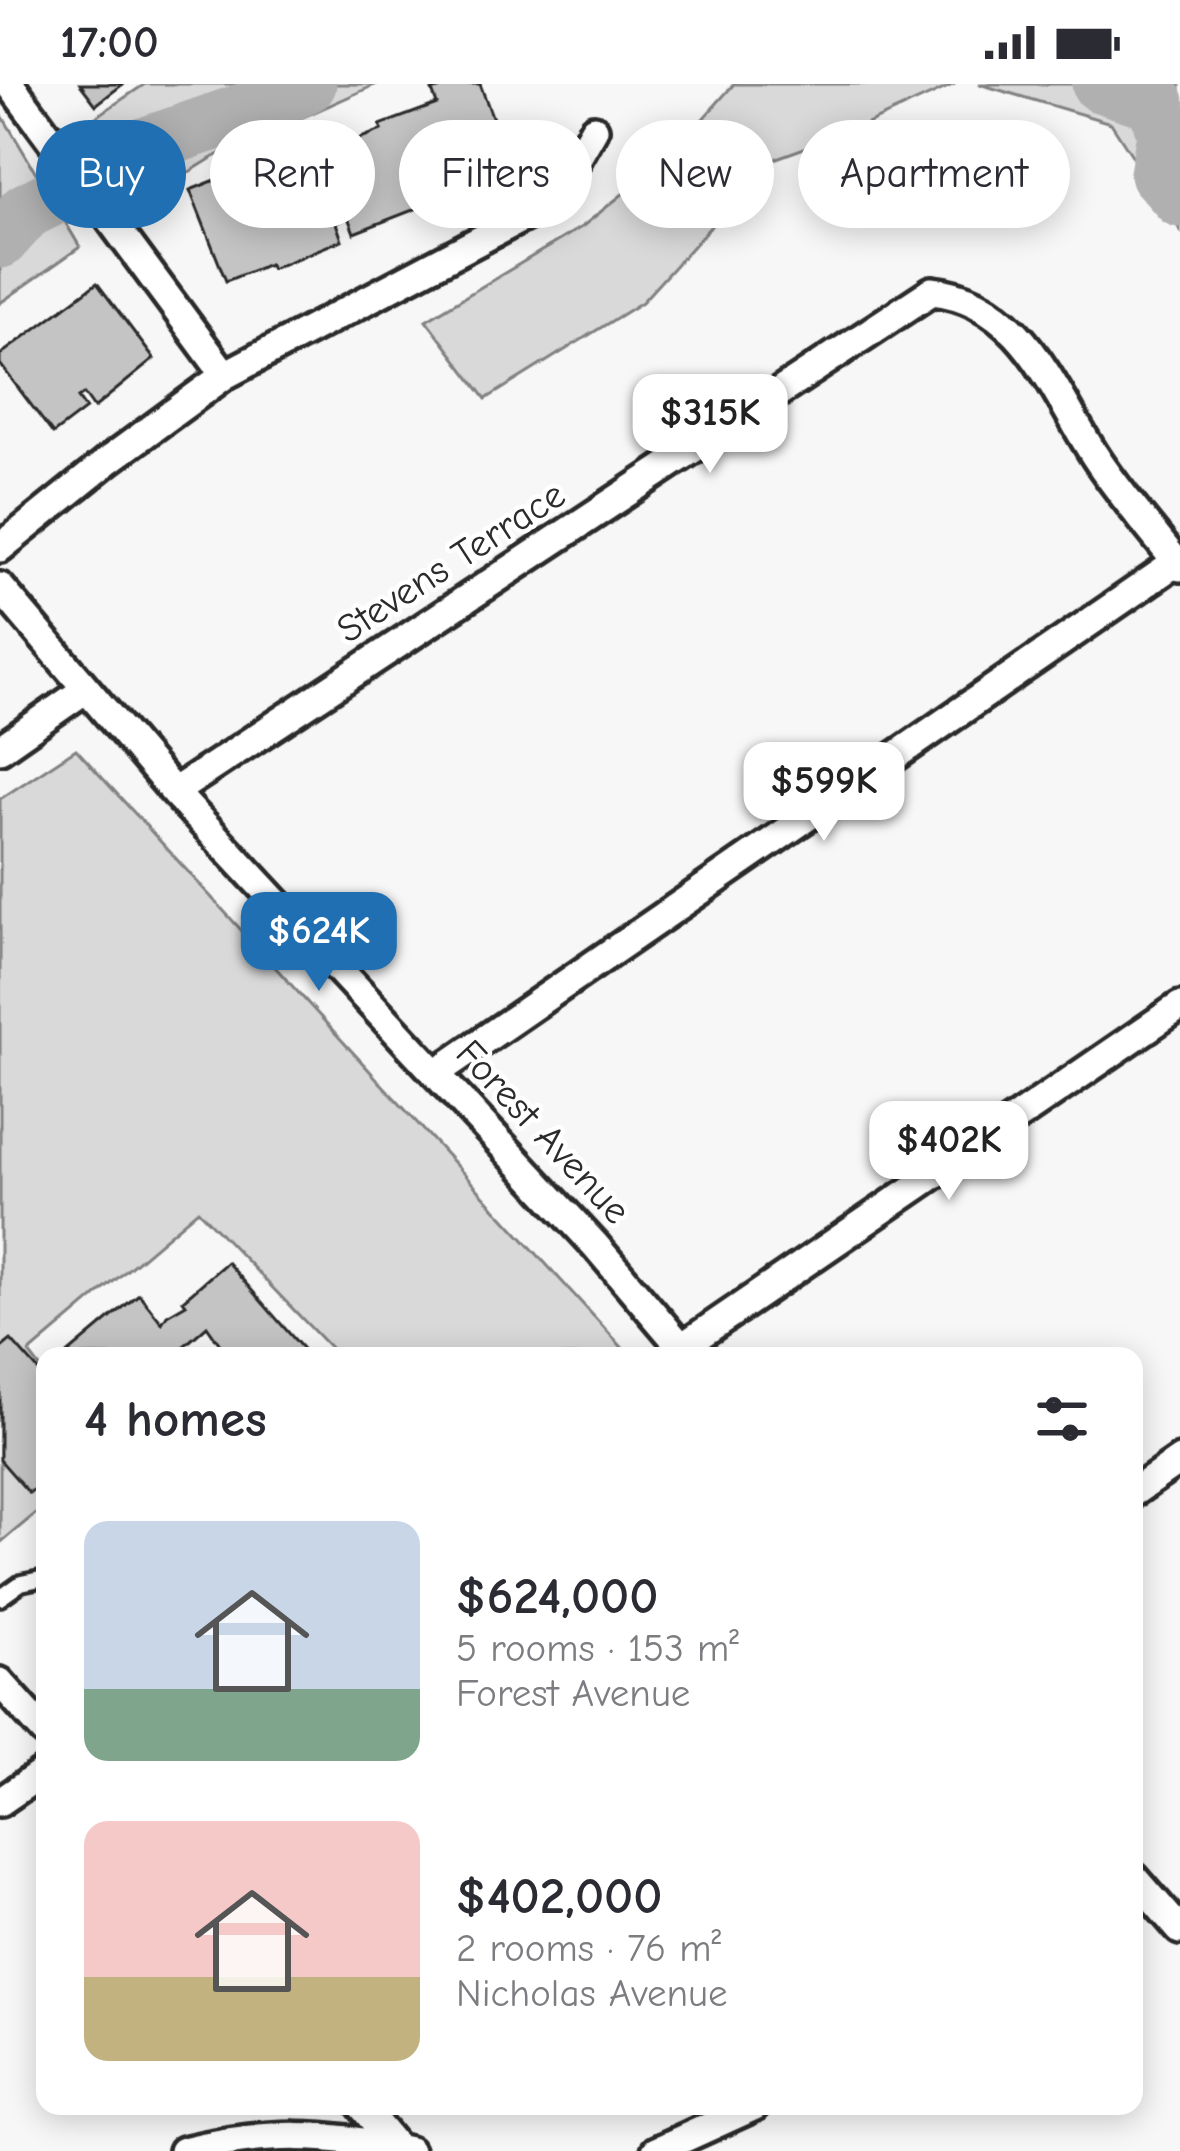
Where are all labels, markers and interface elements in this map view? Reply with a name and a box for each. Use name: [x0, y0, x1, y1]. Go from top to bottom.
text: 17:00: [60, 16, 159, 68]
chip: Buy: [36, 120, 186, 228]
chip: Rent: [210, 120, 375, 228]
chip: Filters: [399, 120, 592, 228]
chip: New: [616, 120, 774, 228]
chip: Apartment: [798, 120, 1070, 228]
pin: $315K: [626, 374, 794, 476]
text: $315K: [660, 390, 760, 435]
street label: Stevens Terrace: [329, 472, 573, 652]
pin: $599K: [740, 742, 908, 844]
text: $599K: [771, 758, 877, 803]
pin: $624K: [235, 892, 403, 994]
text: $624K: [268, 908, 370, 953]
street label: Forest Avenue: [447, 1031, 639, 1233]
pin: $402K: [865, 1101, 1033, 1203]
text: $402K: [896, 1117, 1002, 1162]
icon: filters: [1029, 1386, 1095, 1452]
text: 4 homes: [84, 1390, 267, 1449]
text: $624,000: [456, 1567, 658, 1626]
icon: home: [180, 1569, 324, 1713]
text: 5 rooms · 153 m²: [456, 1626, 739, 1671]
text: Forest Avenue: [456, 1671, 690, 1716]
text: $402,000: [456, 1867, 662, 1926]
icon: home: [180, 1869, 324, 2013]
text: 2 rooms · 76 m²: [456, 1926, 721, 1971]
text: Nicholas Avenue: [456, 1971, 728, 2016]

